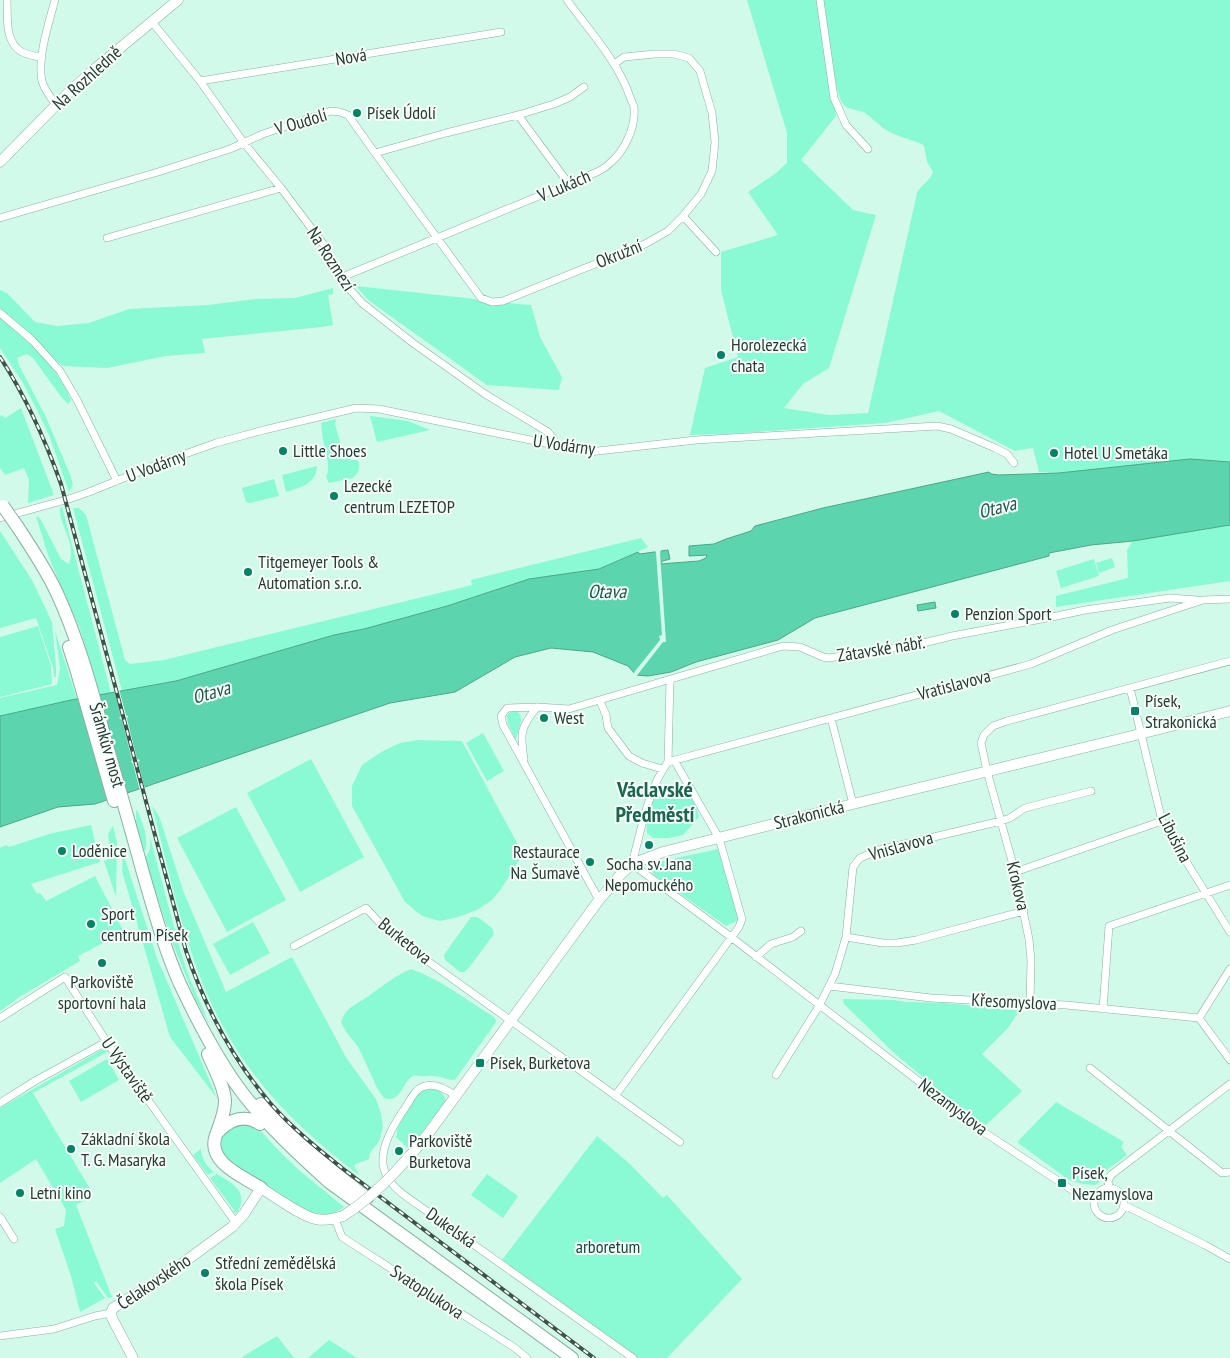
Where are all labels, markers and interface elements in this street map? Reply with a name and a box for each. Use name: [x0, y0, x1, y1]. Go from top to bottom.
street label: Na Rozhledně: [47, 41, 126, 115]
street label: Nová: [334, 43, 368, 70]
place label: Písek Údolí: [367, 101, 436, 124]
street label: V Oudolí: [271, 103, 330, 141]
marker: Písek Údolí: [351, 107, 363, 119]
street label: V Lukách: [533, 164, 594, 207]
street label: Na Rozmezí: [302, 222, 361, 295]
street label: Okružní: [592, 234, 645, 273]
place label: Horolezecká chata: [731, 333, 807, 377]
marker: Horolezecká chata: [715, 349, 727, 361]
street label: U Vodárny: [531, 429, 597, 460]
place label: Little Shoes: [293, 439, 367, 462]
place label: Hotel U Smetáka: [1064, 441, 1168, 464]
street label: U Vodárny: [122, 444, 189, 487]
marker: Little Shoes: [277, 445, 289, 457]
marker: Hotel U Smetáka: [1048, 447, 1060, 459]
place label: Lezecké centrum LEZETOP: [344, 474, 455, 518]
marker: Lezecké centrum LEZETOP: [328, 490, 340, 502]
water label: Otava: [976, 490, 1020, 523]
place label: Titgemeyer Tools & Automation s.r.o.: [258, 550, 379, 594]
marker: Titgemeyer Tools & Automation s.r.o.: [242, 566, 254, 578]
water label: Otava: [588, 579, 628, 603]
place label: Penzion Sport: [965, 602, 1051, 625]
marker: Penzion Sport: [949, 608, 961, 620]
street label: Zátavské nábř.: [835, 630, 926, 667]
street label: Vratislavova: [914, 664, 993, 706]
water label: Otava: [189, 675, 234, 709]
place label: Písek, Strakonická: [1145, 689, 1217, 733]
street label: Šrámkův most: [84, 700, 131, 790]
marker: Písek, Strakonická: [1129, 705, 1141, 717]
place label: West: [554, 706, 584, 729]
marker: West: [538, 712, 550, 724]
district label: Václavské Předměstí: [615, 775, 695, 828]
street label: Strakonická: [771, 795, 846, 834]
street label: Libušina: [1153, 809, 1198, 866]
street label: Vnislavova: [865, 825, 936, 866]
place label: Loděnice: [72, 839, 127, 862]
marker: Socha sv. Jana Nepomuckého: [643, 839, 655, 851]
place label: Restaurace Na Šumavě: [510, 840, 580, 884]
marker: Loděnice: [56, 845, 68, 857]
place label: Socha sv. Jana Nepomuckého: [605, 852, 694, 896]
marker: Restaurace Na Šumavě: [584, 856, 596, 868]
street label: Krokova: [1002, 859, 1035, 913]
place label: Sport centrum Písek: [101, 902, 188, 946]
street label: Burketova: [374, 912, 437, 969]
marker: Sport centrum Písek: [85, 918, 97, 930]
marker: Parkoviště sportovní hala: [96, 957, 108, 969]
place label: Parkoviště sportovní hala: [58, 970, 146, 1014]
street label: Křesomyslova: [971, 988, 1057, 1015]
street label: U Výstaviště: [96, 1032, 158, 1107]
place label: Písek, Burketova: [490, 1051, 591, 1074]
marker: Písek, Burketova: [474, 1057, 486, 1069]
street label: Nezamyslova: [914, 1073, 993, 1140]
place label: Základní škola T. G. Masaryka: [81, 1127, 170, 1171]
place label: Parkoviště Burketova: [409, 1129, 472, 1173]
marker: Základní škola T. G. Masaryka: [65, 1143, 77, 1155]
marker: Parkoviště Burketova: [393, 1145, 405, 1157]
place label: Písek, Nezamyslova: [1072, 1161, 1153, 1205]
marker: Písek, Nezamyslova: [1056, 1177, 1068, 1189]
place label: Letní kino: [30, 1181, 91, 1204]
marker: Letní kino: [14, 1187, 26, 1199]
street label: Dukelská: [422, 1202, 481, 1253]
park label: arboretum: [576, 1235, 640, 1258]
street label: Čelakovského: [112, 1248, 195, 1315]
place label: Střední zemědělská škola Písek: [215, 1251, 336, 1295]
street label: Svatoplukova: [386, 1259, 468, 1324]
marker: Střední zemědělská škola Písek: [199, 1267, 211, 1279]

